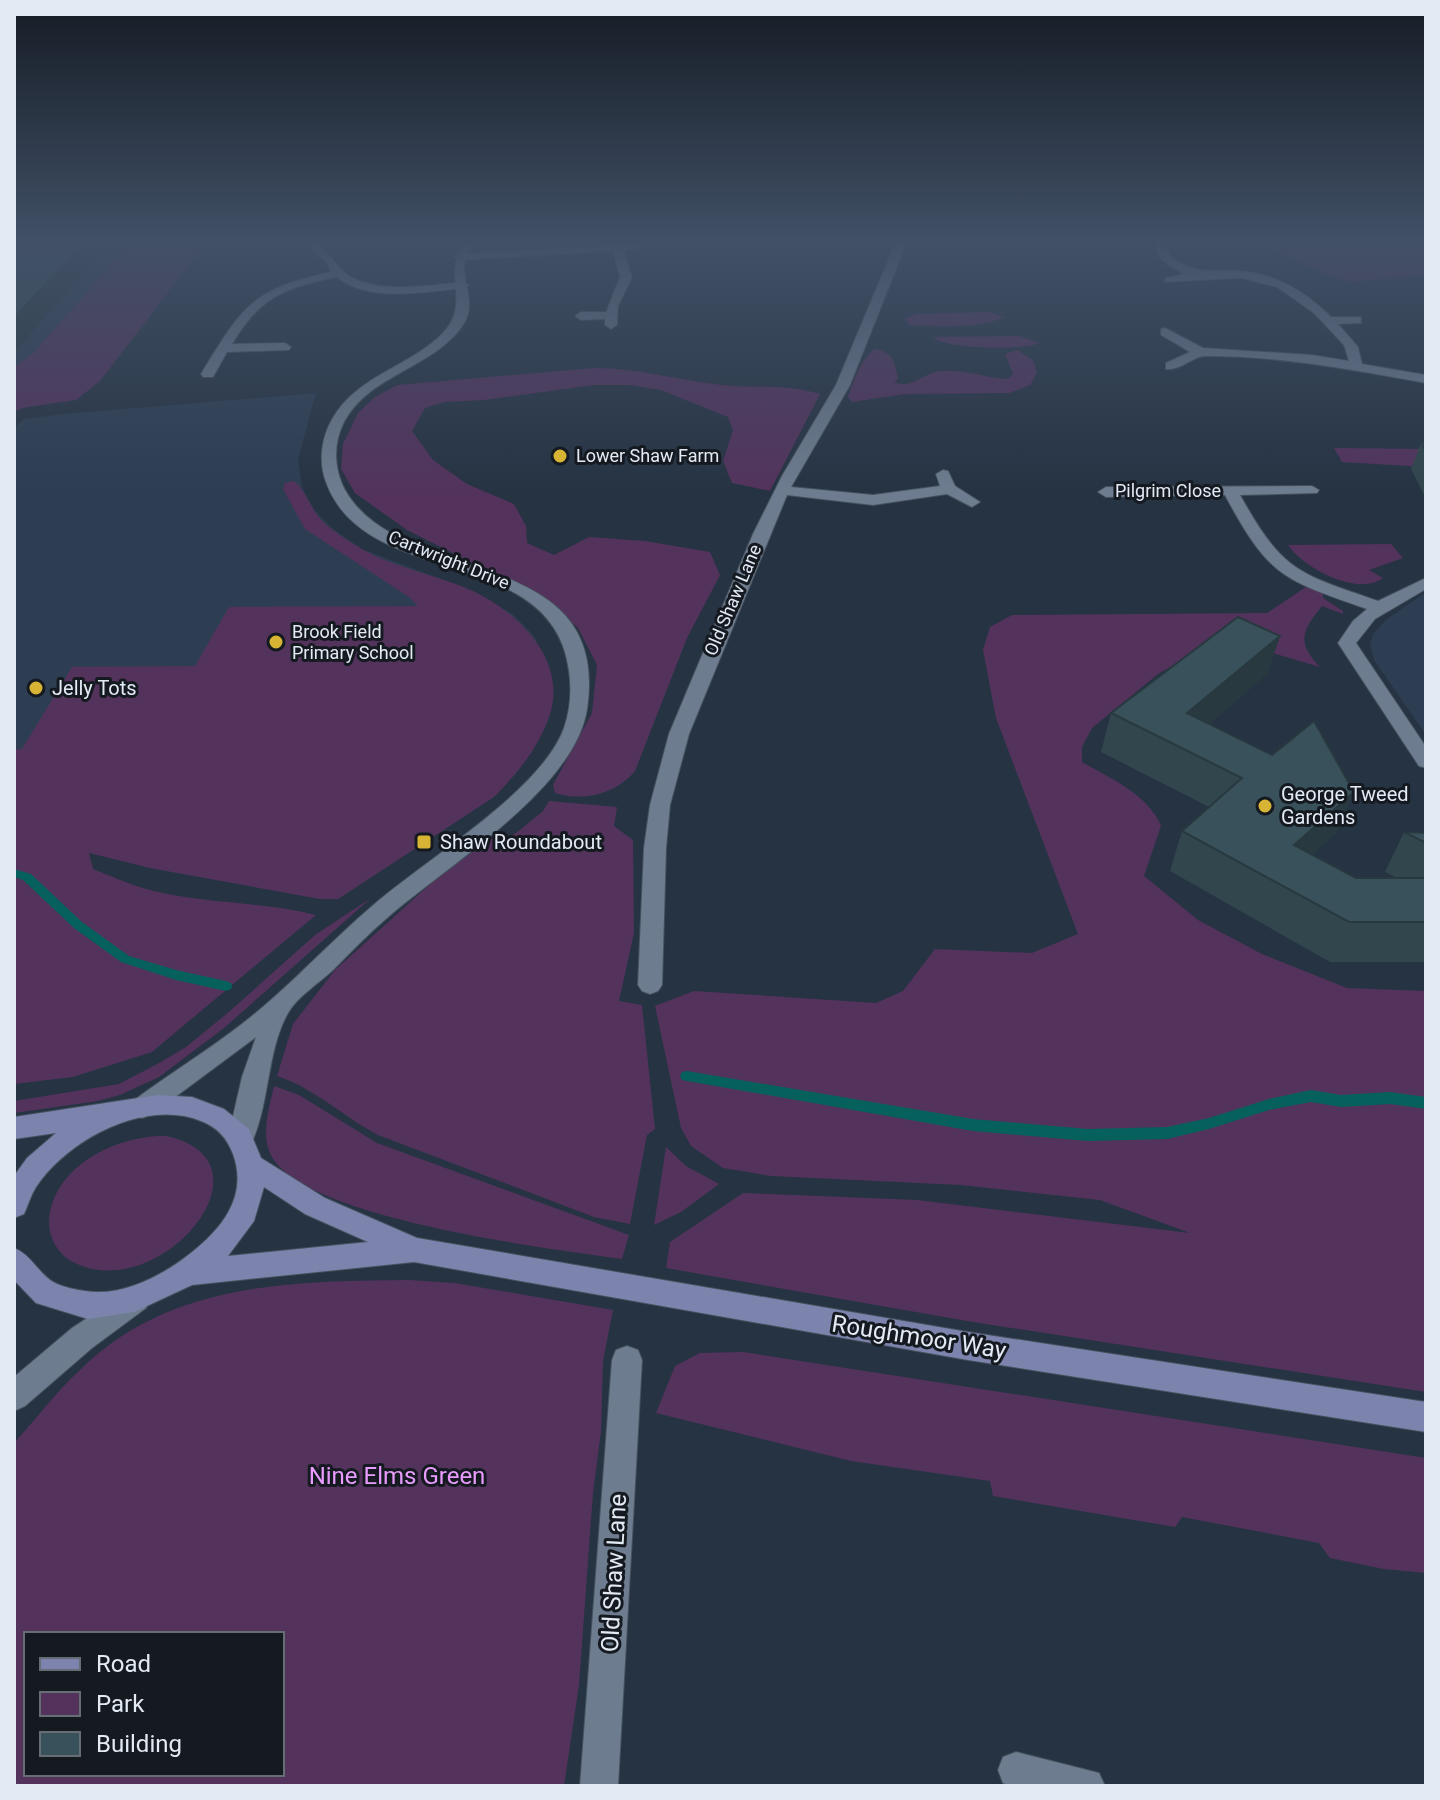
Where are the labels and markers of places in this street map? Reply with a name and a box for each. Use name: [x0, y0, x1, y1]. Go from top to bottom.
place label: Lower Shaw Farm: [576, 445, 719, 466]
marker: Lower Shaw Farm: [551, 447, 569, 465]
place label: Brook Field Primary School: [292, 621, 414, 663]
marker: Brook Field Primary School: [267, 633, 285, 651]
place label: Jelly Tots: [52, 676, 137, 700]
marker: Jelly Tots: [27, 679, 45, 697]
place label: George Tweed Gardens: [1281, 782, 1409, 829]
marker: George Tweed Gardens: [1256, 797, 1274, 815]
place label: Shaw Roundabout: [440, 830, 602, 854]
marker: Shaw Roundabout: [415, 833, 433, 851]

